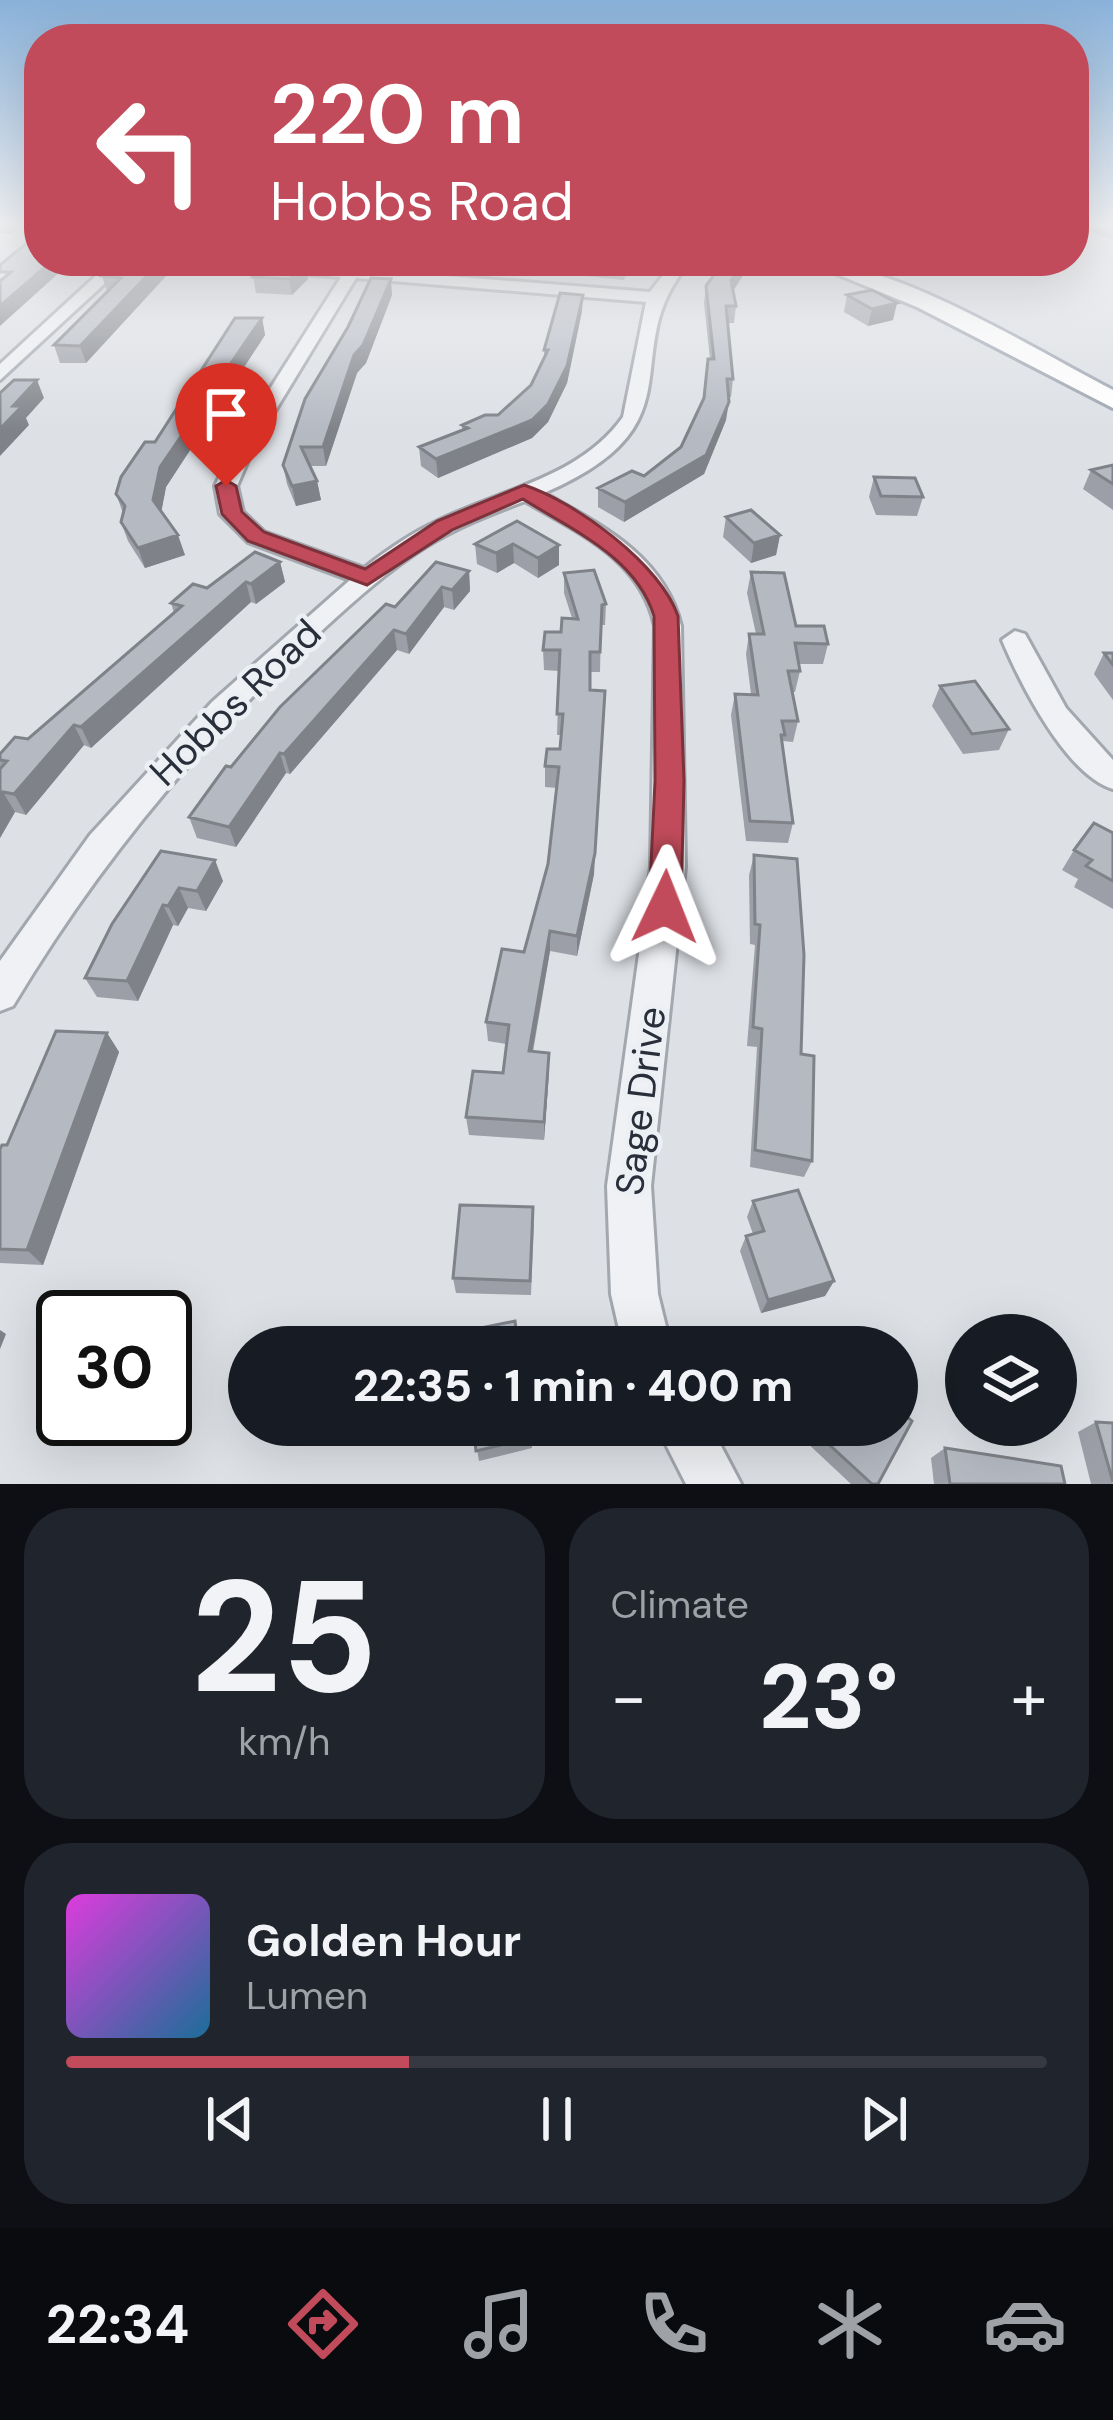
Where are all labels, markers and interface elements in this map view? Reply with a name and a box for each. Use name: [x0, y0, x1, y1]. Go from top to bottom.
text: 220 m: [270, 60, 525, 169]
icon: left: [72, 72, 228, 228]
text: Hobbs Road: [270, 166, 574, 237]
pin: [175, 363, 277, 486]
icon: arrive: [193, 381, 259, 447]
street label: Hobbs Road: [139, 608, 332, 797]
position arrow: [602, 844, 728, 970]
street label: Sage Drive: [604, 1004, 677, 1198]
speed limit sign: 30: [36, 1290, 192, 1446]
map controls: [945, 1314, 1077, 1446]
button: layers: [945, 1314, 1077, 1446]
text: 22:35 · 1 min · 400 m: [353, 1356, 793, 1415]
text: 25: [191, 1536, 378, 1739]
text: Climate: [611, 1579, 749, 1630]
text: 23°: [759, 1639, 898, 1756]
text: −: [611, 1655, 647, 1740]
text: +: [1011, 1655, 1047, 1740]
text: km/h: [238, 1716, 330, 1767]
text: Golden Hour: [246, 1911, 521, 1970]
text: Lumen: [246, 1970, 368, 2021]
icon: previous: [197, 2086, 263, 2152]
icon: pause: [524, 2086, 590, 2152]
icon: next: [851, 2086, 917, 2152]
icon: directions: [281, 2282, 365, 2366]
icon: music: [457, 2282, 541, 2366]
icon: phone: [632, 2282, 716, 2366]
icon: climate: [808, 2282, 892, 2366]
icon: car: [983, 2282, 1067, 2366]
text: 22:34: [46, 2289, 189, 2360]

